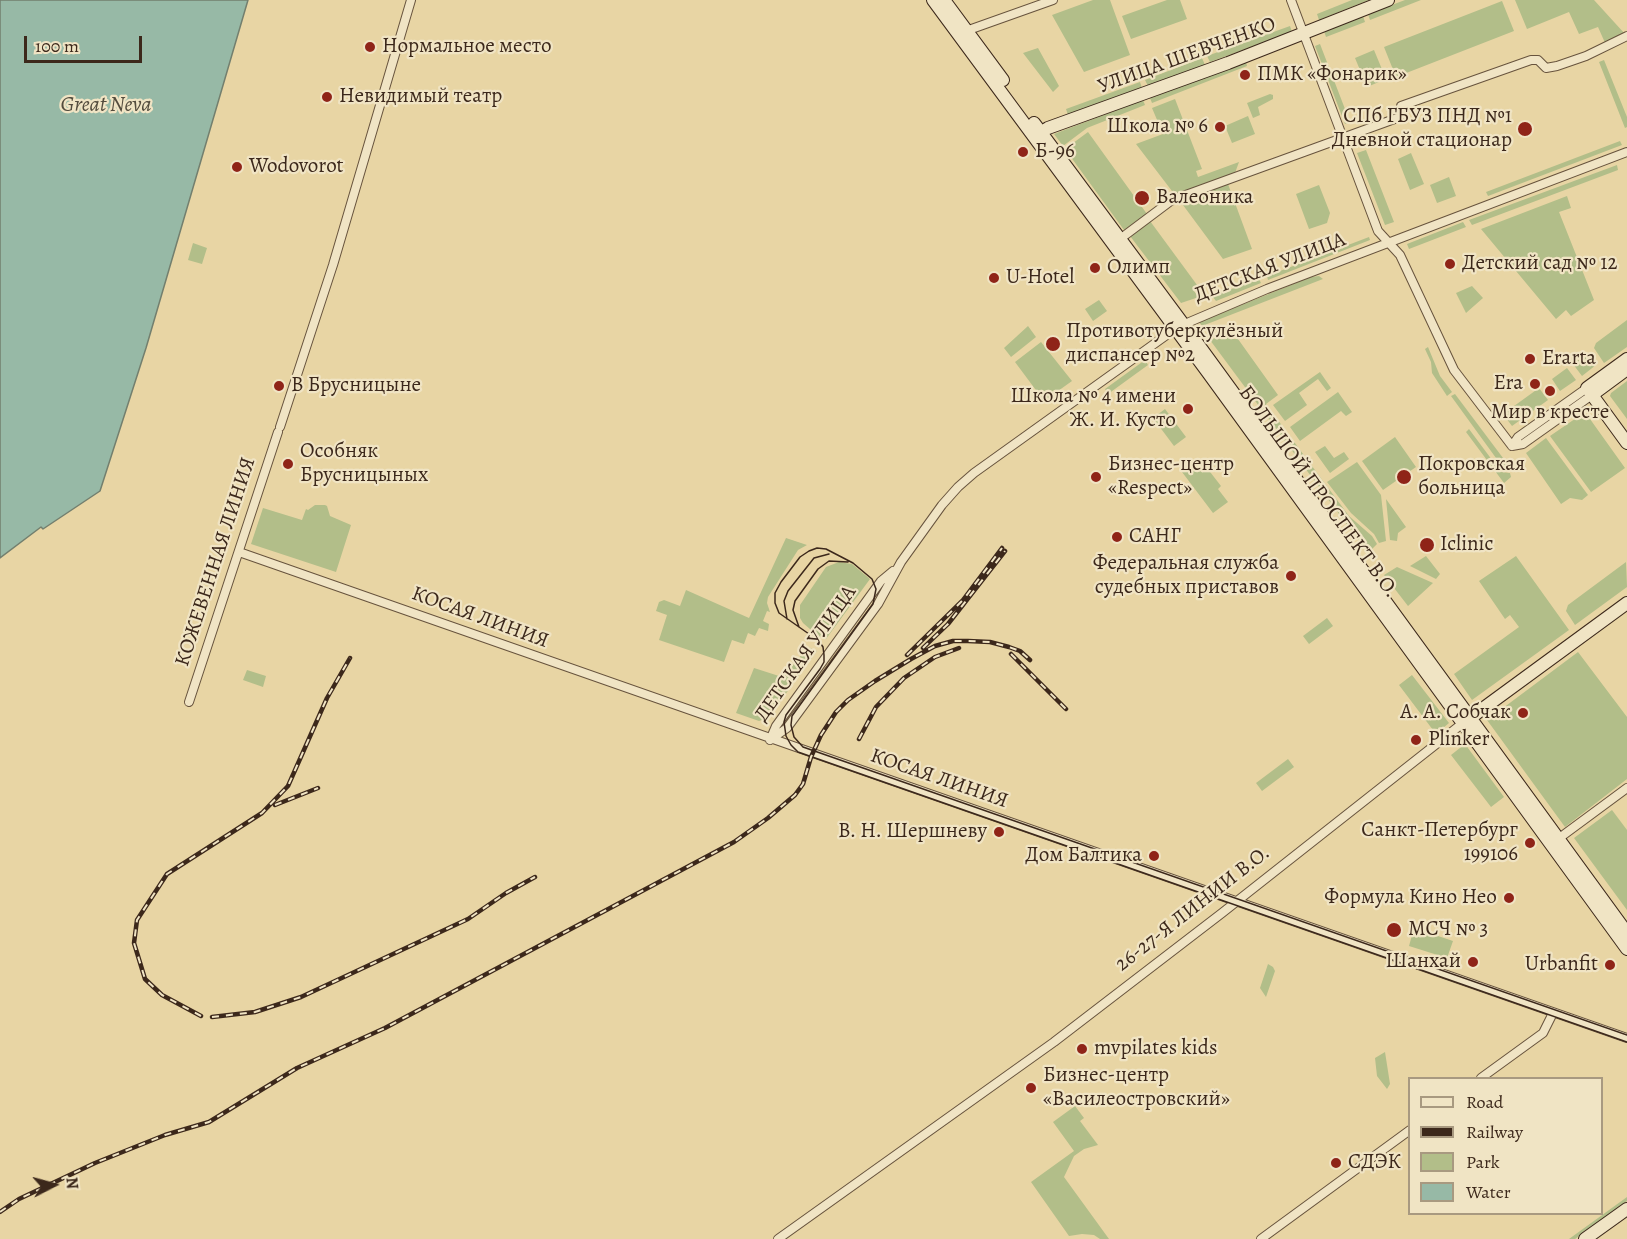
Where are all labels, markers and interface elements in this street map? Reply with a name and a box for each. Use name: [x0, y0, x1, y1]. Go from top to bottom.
street label: УЛИЦА ШЕВЧЕНКО: [1095, 12, 1279, 100]
scale bar: [27, 24, 146, 62]
text: 100 m: [35, 34, 79, 58]
place label: Нормальное место: [382, 34, 552, 60]
marker: Нормальное место: [363, 40, 377, 54]
place label: ПМК «Фонарик»: [1257, 62, 1407, 88]
marker: ПМК «Фонарик»: [1238, 68, 1252, 82]
place label: Невидимый театр: [339, 84, 502, 110]
marker: Невидимый театр: [320, 90, 334, 104]
water label: Great Neva: [61, 93, 151, 119]
place label: СПб ГБУЗ ПНД №1 Дневной стационар: [1332, 104, 1512, 154]
place label: Школа № 6: [1107, 114, 1208, 140]
marker: Школа № 6: [1213, 120, 1227, 134]
marker: СПб ГБУЗ ПНД №1 Дневной стационар: [1516, 120, 1534, 138]
place label: Б-96: [1035, 139, 1075, 165]
marker: Б-96: [1016, 145, 1030, 159]
place label: Wodovorot: [249, 154, 344, 180]
marker: Wodovorot: [230, 160, 244, 174]
place label: Валеоника: [1156, 185, 1254, 211]
marker: Валеоника: [1133, 189, 1151, 207]
street label: ДЕТСКАЯ УЛИЦА: [1191, 227, 1349, 309]
place label: Детский сад № 12: [1462, 251, 1617, 277]
place label: Олимп: [1107, 255, 1170, 281]
marker: Детский сад № 12: [1443, 257, 1457, 271]
marker: Олимп: [1088, 261, 1102, 275]
place label: U-Hotel: [1006, 265, 1074, 291]
marker: U-Hotel: [987, 271, 1001, 285]
place label: Противотуберкулёзный диспансер №2: [1066, 319, 1283, 369]
marker: Противотуберкулёзный диспансер №2: [1044, 335, 1062, 353]
place label: Erarta: [1542, 346, 1596, 372]
marker: Erarta: [1523, 352, 1537, 366]
place label: Era: [1494, 371, 1523, 397]
place label: В Брусницыне: [291, 373, 421, 399]
marker: Era: [1528, 377, 1542, 391]
marker: В Брусницыне: [272, 379, 286, 393]
street label: БОЛЬШОЙ ПРОСПЕКТ В.О.: [1233, 381, 1403, 603]
place label: Школа № 4 имени Ж. И. Кусто: [1010, 384, 1176, 434]
marker: Мир в кресте: [1543, 384, 1557, 398]
place label: Мир в кресте: [1491, 400, 1609, 426]
marker: Школа № 4 имени Ж. И. Кусто: [1181, 402, 1195, 416]
place label: Особняк Брусницыных: [300, 439, 428, 489]
place label: Бизнес-центр «Respect»: [1108, 452, 1234, 502]
place label: Покровская больница: [1418, 452, 1525, 502]
street label: КОЖЕВЕННАЯ ЛИНИЯ: [170, 454, 262, 670]
marker: Особняк Брусницыных: [281, 457, 295, 471]
marker: Покровская больница: [1395, 468, 1413, 486]
marker: Бизнес-центр «Respect»: [1089, 470, 1103, 484]
place label: САНГ: [1129, 524, 1181, 550]
marker: САНГ: [1110, 530, 1124, 544]
place label: Iclinic: [1440, 532, 1493, 558]
marker: Iclinic: [1418, 536, 1436, 554]
place label: Федеральная служба судебных приставов: [1093, 551, 1279, 601]
marker: Федеральная служба судебных приставов: [1284, 569, 1298, 583]
street label: ДЕТСКАЯ УЛИЦА: [750, 581, 862, 727]
street label: КОСАЯ ЛИНИЯ: [408, 582, 552, 654]
place label: А. А. Собчак: [1400, 700, 1511, 726]
marker: А. А. Собчак: [1516, 706, 1530, 720]
place label: Plinker: [1428, 727, 1490, 753]
marker: Plinker: [1409, 733, 1423, 747]
street label: КОСАЯ ЛИНИЯ: [867, 744, 1011, 814]
place label: Санкт-Петербург 199106: [1361, 818, 1518, 868]
place label: В. Н. Шершневу: [838, 819, 987, 845]
marker: В. Н. Шершневу: [992, 825, 1006, 839]
marker: Санкт-Петербург 199106: [1523, 836, 1537, 850]
street label: 26-27-Я ЛИНИИ В.О.: [1111, 841, 1275, 977]
place label: Дом Балтика: [1025, 843, 1142, 869]
marker: Дом Балтика: [1147, 849, 1161, 863]
place label: Формула Кино Нео: [1324, 885, 1497, 911]
marker: Формула Кино Нео: [1502, 891, 1516, 905]
place label: МСЧ № 3: [1408, 917, 1488, 943]
marker: МСЧ № 3: [1385, 921, 1403, 939]
place label: Шанхай: [1385, 949, 1461, 975]
place label: Urbanfit: [1525, 952, 1598, 978]
marker: Шанхай: [1466, 955, 1480, 969]
marker: Urbanfit: [1603, 958, 1617, 972]
place label: mvpilates kids: [1094, 1036, 1217, 1062]
marker: mvpilates kids: [1075, 1042, 1089, 1056]
place label: Бизнес-центр «Василеостровский»: [1043, 1063, 1230, 1113]
legend: [1408, 1077, 1603, 1215]
marker: Бизнес-центр «Василеостровский»: [1024, 1081, 1038, 1095]
text: Road: [1466, 1090, 1503, 1114]
text: Railway: [1466, 1120, 1523, 1144]
place label: СДЭК: [1348, 1150, 1401, 1176]
text: Park: [1466, 1150, 1500, 1174]
north arrow: [24, 1155, 84, 1215]
marker: СДЭК: [1329, 1156, 1343, 1170]
text: N: [60, 1176, 83, 1190]
text: Water: [1466, 1180, 1511, 1204]

